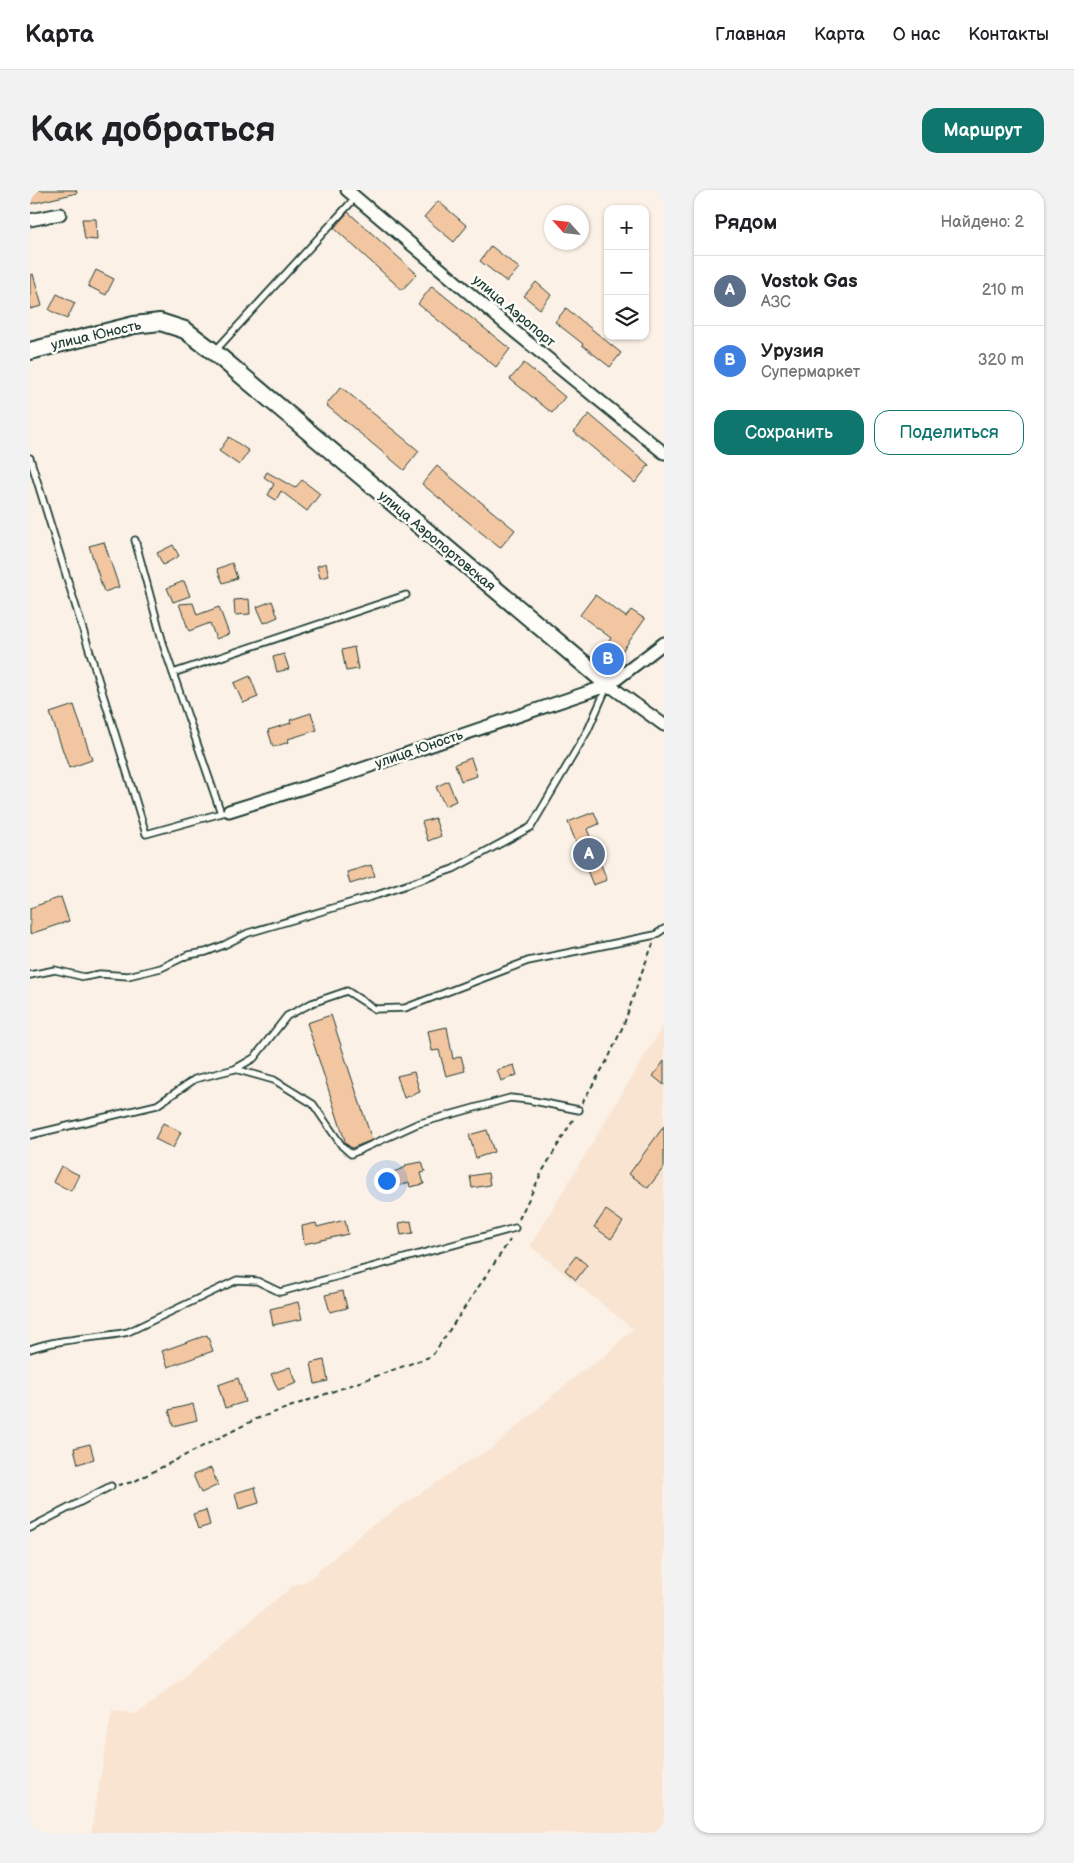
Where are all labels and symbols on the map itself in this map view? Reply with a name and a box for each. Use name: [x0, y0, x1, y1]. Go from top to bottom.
north arrow: [544, 205, 589, 250]
street label: улица Аэропорт: [469, 271, 559, 351]
street label: улица Юность: [49, 316, 143, 354]
street label: улица Аэропортовская: [375, 487, 499, 595]
pin: B: [592, 640, 624, 678]
street label: улица Юность: [373, 726, 465, 772]
pin: A: [573, 835, 605, 873]
your location: [374, 1168, 400, 1194]

